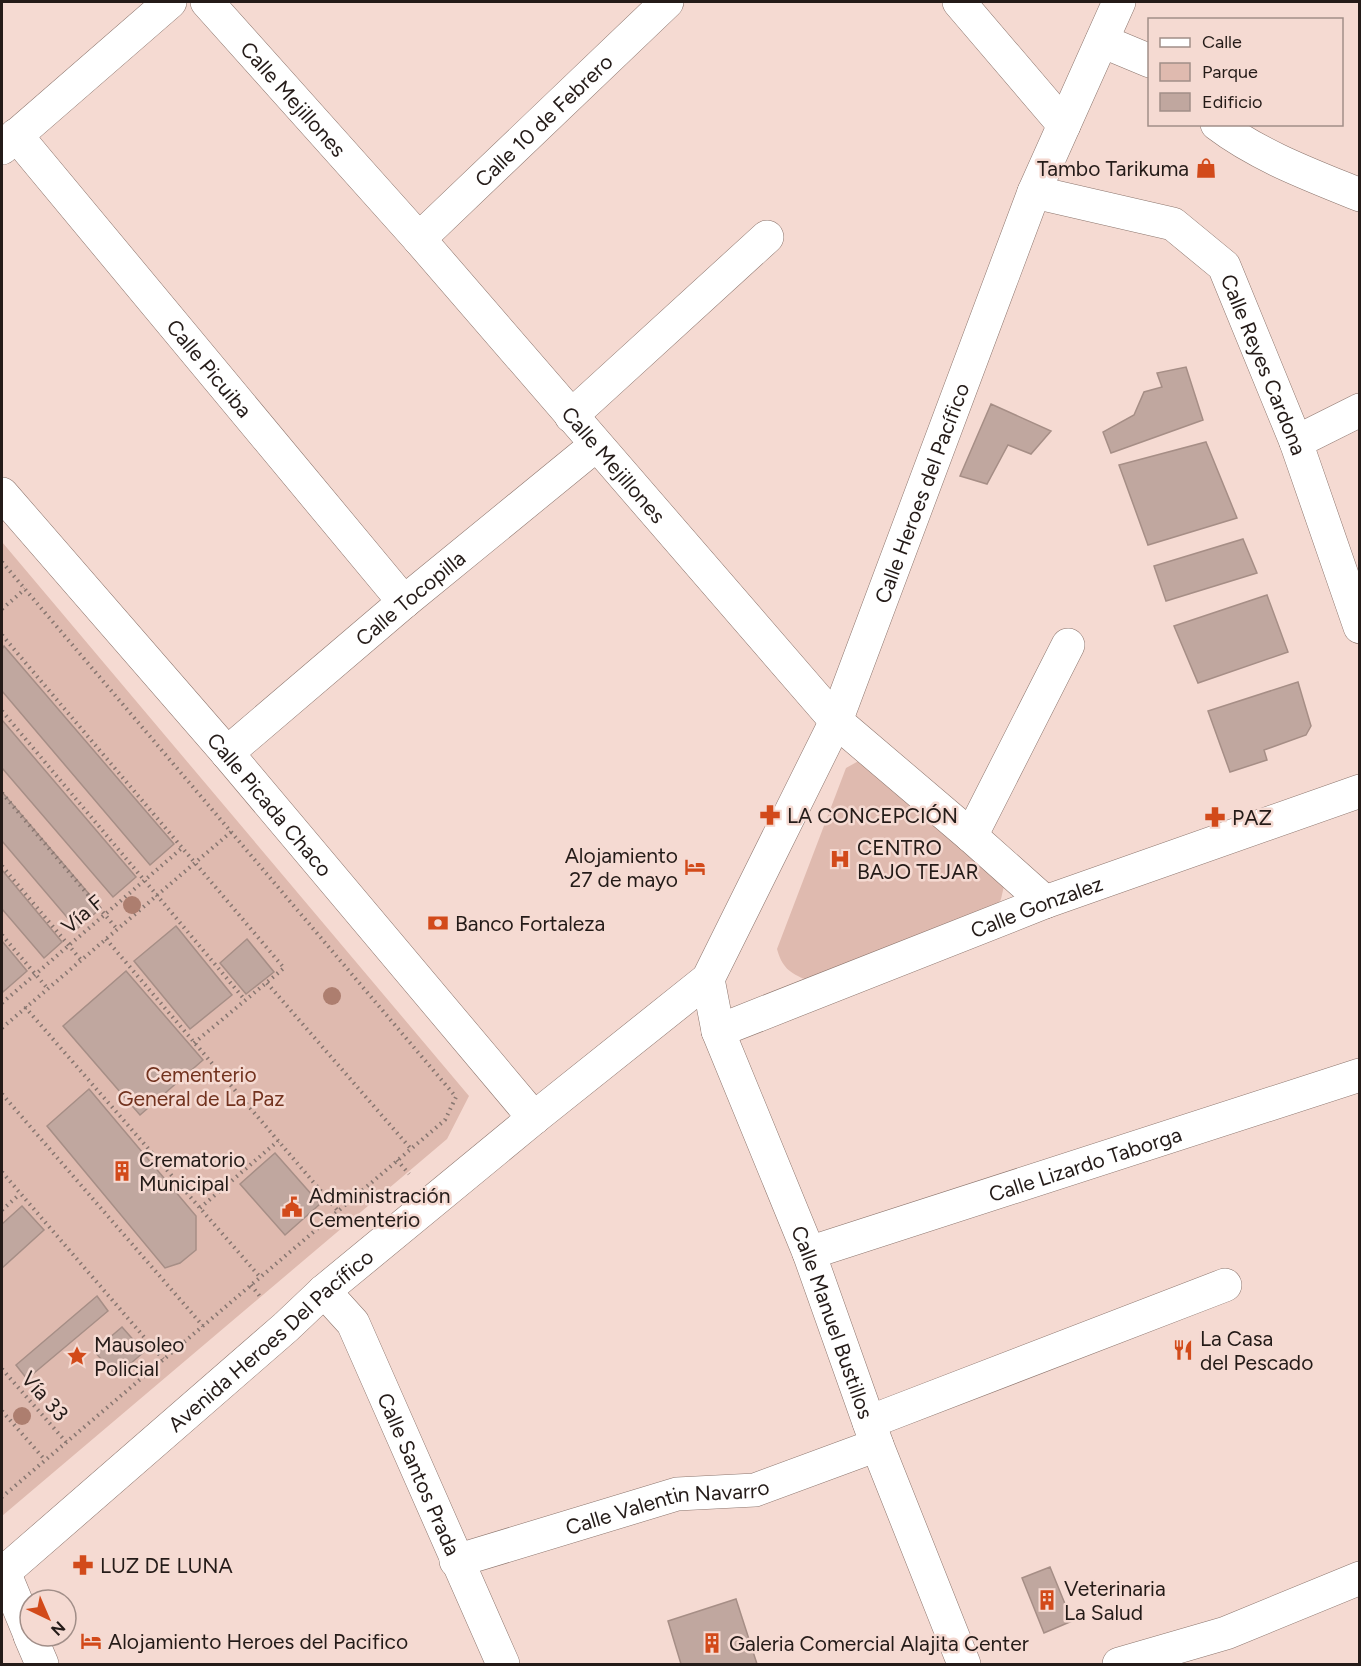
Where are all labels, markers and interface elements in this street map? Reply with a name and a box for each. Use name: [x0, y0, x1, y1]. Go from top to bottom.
legend: [1148, 18, 1343, 126]
text: Calle: [1202, 31, 1242, 53]
street label: Calle Mejillones: [236, 36, 352, 162]
street label: Calle 10 de Febrero: [469, 49, 617, 192]
text: Parque: [1202, 61, 1258, 83]
text: Edificio: [1202, 91, 1263, 113]
place label: Tambo Tarikuma: [1037, 156, 1189, 181]
shop icon: Tambo Tarikuma: [1194, 156, 1218, 180]
street label: Calle Reyes Cardona: [1216, 270, 1312, 458]
street label: Calle Picuiba: [162, 314, 258, 422]
street label: Calle Heroes del Pacífico: [869, 379, 974, 607]
street label: Calle Mejillones: [557, 401, 671, 528]
street label: Calle Tocopilla: [350, 545, 470, 651]
street label: Calle Picada Chaco: [202, 727, 338, 881]
pharmacy icon: LA CONCEPCIÓN: [758, 803, 782, 827]
place label: LA CONCEPCIÓN: [787, 803, 958, 828]
pharmacy icon: PAZ: [1203, 805, 1227, 829]
place label: PAZ: [1232, 805, 1272, 830]
place label: CENTRO BAJO TEJAR: [857, 835, 979, 884]
place label: Alojamiento 27 de mayo: [565, 843, 678, 892]
hospital icon: CENTRO BAJO TEJAR: [828, 847, 852, 871]
hotel icon: Alojamiento 27 de mayo: [683, 855, 707, 879]
street label: Calle Gonzalez: [967, 870, 1106, 943]
street label: Vía F: [56, 889, 108, 939]
bank icon: Banco Fortaleza: [426, 911, 450, 935]
place label: Banco Fortaleza: [455, 911, 605, 936]
park label: Cementerio General de La Paz: [118, 1062, 284, 1111]
street label: Calle Lizardo Taborga: [985, 1121, 1184, 1207]
place label: Crematorio Municipal: [139, 1147, 246, 1196]
building icon: Crematorio Municipal: [110, 1159, 134, 1183]
place label: Administración Cementerio: [309, 1183, 450, 1232]
public building icon: Administración Cementerio: [280, 1195, 304, 1219]
street label: Calle Manuel Bustillos: [787, 1222, 879, 1422]
street label: Avenida Heroes Del Pacífico: [163, 1243, 378, 1437]
place label: La Casa del Pescado: [1200, 1326, 1313, 1375]
place label: Mausoleo Policial: [94, 1332, 184, 1381]
restaurant icon: La Casa del Pescado: [1171, 1338, 1195, 1362]
place icon: Mausoleo Policial: [65, 1344, 89, 1368]
street label: Vía 33: [16, 1366, 74, 1426]
street label: Calle Santos Prada: [373, 1389, 466, 1559]
street label: Calle Valentin Navarro: [562, 1473, 773, 1540]
pharmacy icon: LUZ DE LUNA: [71, 1553, 95, 1577]
place label: LUZ DE LUNA: [100, 1553, 233, 1578]
place label: Veterinaria La Salud: [1064, 1576, 1166, 1625]
north arrow: [18, 1588, 78, 1648]
building icon: Veterinaria La Salud: [1035, 1588, 1059, 1612]
text: N: [47, 1617, 69, 1640]
hotel icon: Alojamiento Heroes del Pacifico: [79, 1629, 103, 1653]
place label: Alojamiento Heroes del Pacifico: [108, 1629, 408, 1654]
building icon: Galeria Comercial Alajita Center: [700, 1631, 724, 1655]
place label: Galeria Comercial Alajita Center: [729, 1631, 1029, 1656]

